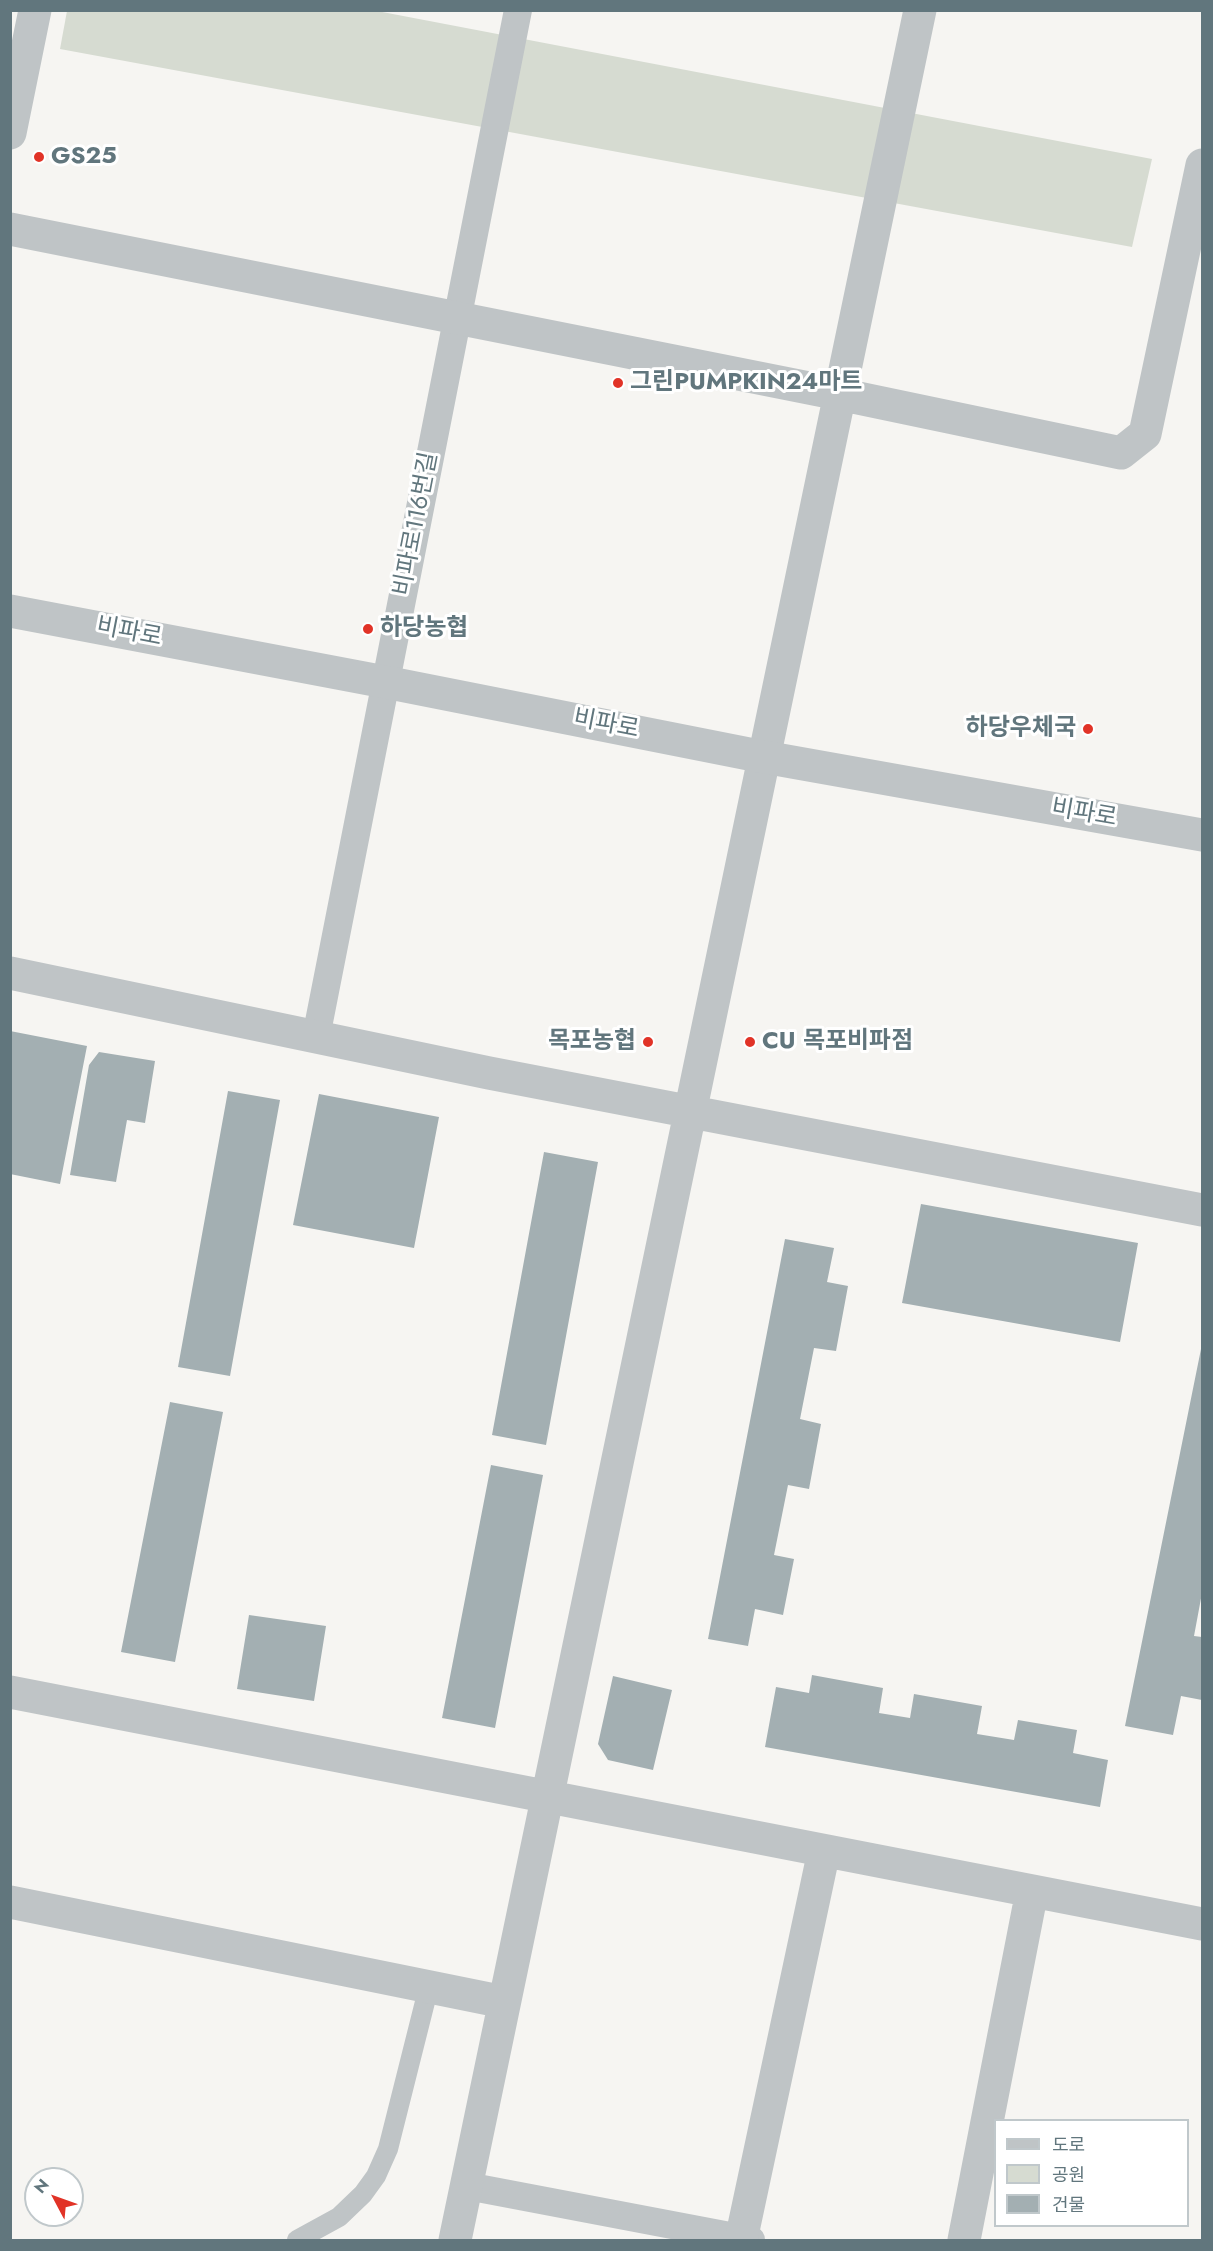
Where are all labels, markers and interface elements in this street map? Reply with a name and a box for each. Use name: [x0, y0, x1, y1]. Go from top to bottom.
place label: GS25: [51, 143, 117, 171]
marker: GS25: [32, 150, 46, 164]
place label: 그린PUMPKIN24마트: [630, 369, 862, 397]
marker: 그린PUMPKIN24마트: [611, 376, 625, 390]
street label: 비파로116번길: [389, 450, 445, 598]
street label: 비파로: [94, 613, 164, 653]
place label: 하당농협: [380, 615, 468, 643]
marker: 하당농협: [361, 622, 375, 636]
street label: 비파로: [571, 705, 641, 745]
place label: 하당우체국: [966, 715, 1076, 743]
marker: 하당우체국: [1081, 722, 1095, 736]
street label: 비파로: [1049, 794, 1119, 834]
place label: 목포농협: [548, 1028, 636, 1056]
place label: CU 목포비파점: [762, 1028, 913, 1056]
marker: 목포농협: [641, 1035, 655, 1049]
marker: CU 목포비파점: [743, 1035, 757, 1049]
legend: [994, 2119, 1189, 2227]
text: 도로: [1052, 2132, 1085, 2158]
text: 공원: [1052, 2162, 1085, 2188]
north arrow: [24, 2167, 84, 2227]
text: N: [29, 2174, 54, 2199]
text: 건물: [1052, 2192, 1085, 2218]

